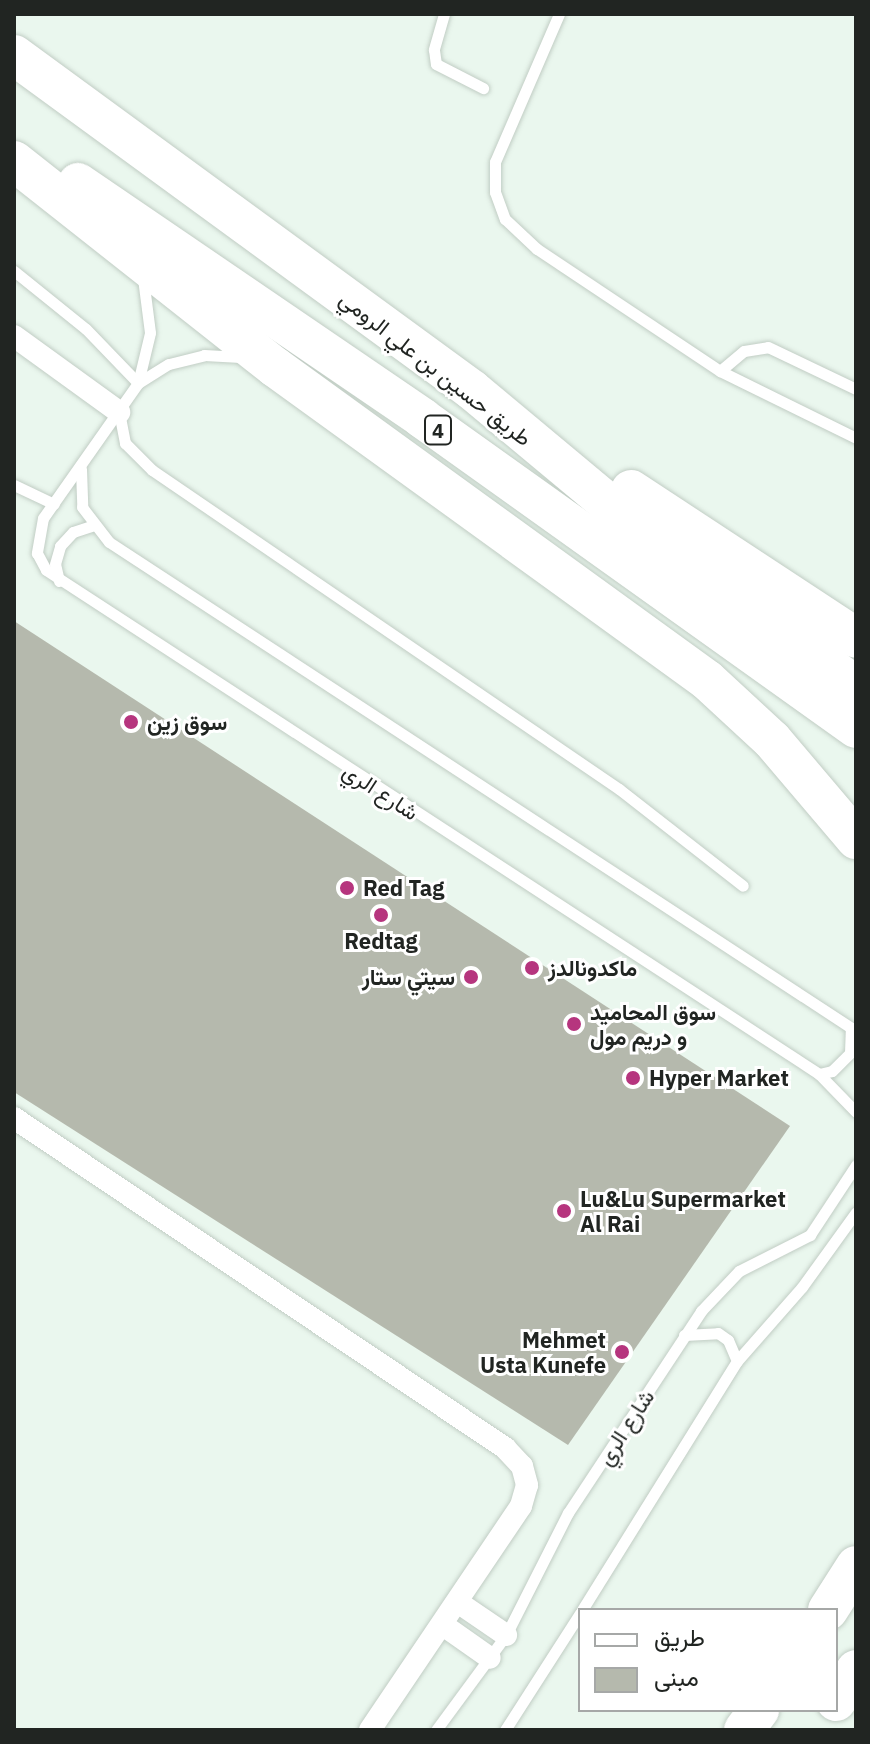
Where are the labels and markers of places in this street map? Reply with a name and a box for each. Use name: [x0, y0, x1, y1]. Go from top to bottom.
place label: سوق زين: [147, 709, 227, 735]
marker: سوق زين: [122, 713, 140, 731]
place label: Red Tag: [363, 875, 444, 901]
marker: Red Tag: [338, 879, 356, 897]
marker: Redtag: [372, 906, 390, 924]
place label: Redtag: [344, 928, 418, 954]
place label: ماكدونالدز: [548, 955, 637, 981]
marker: ماكدونالدز: [523, 959, 541, 977]
place label: سيتي ستار: [362, 964, 455, 990]
marker: سيتي ستار: [462, 968, 480, 986]
place label: سوق المحاميد و دريم مول: [590, 998, 716, 1050]
marker: سوق المحاميد و دريم مول: [565, 1015, 583, 1033]
place label: Hyper Market: [649, 1065, 789, 1091]
marker: Hyper Market: [624, 1069, 642, 1087]
place label: Lu&Lu Supermarket Al Rai: [580, 1185, 786, 1236]
marker: Lu&Lu Supermarket Al Rai: [555, 1202, 573, 1220]
place label: Mehmet Usta Kunefe: [480, 1326, 606, 1378]
marker: Mehmet Usta Kunefe: [613, 1343, 631, 1361]

